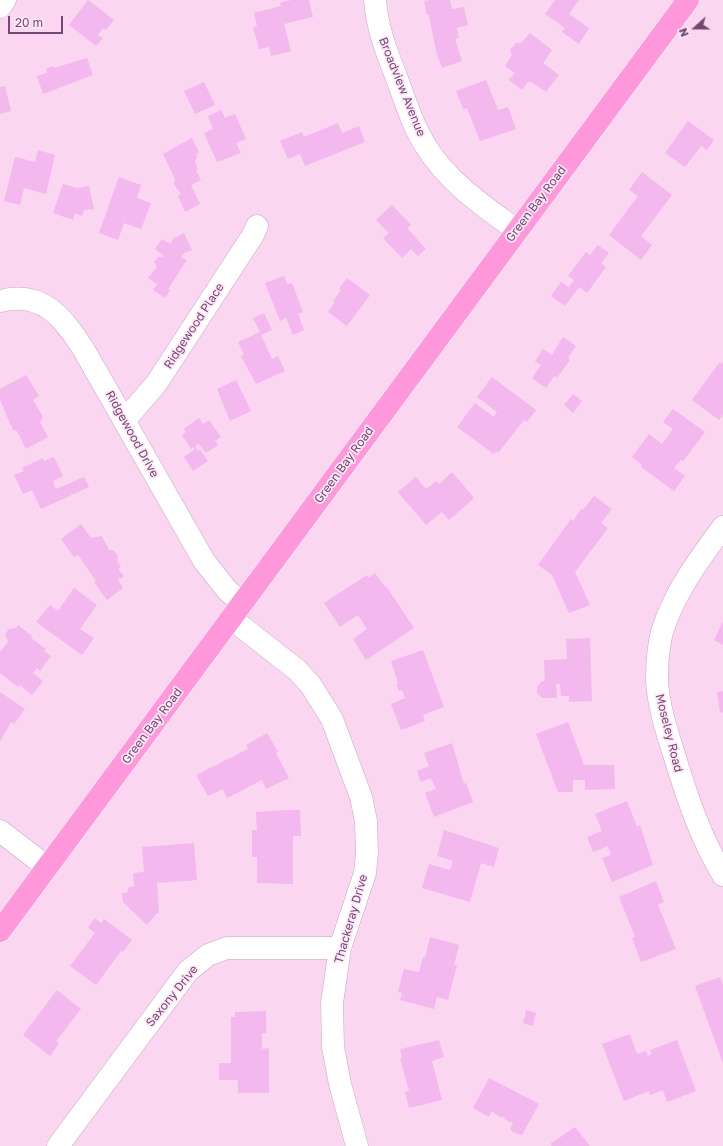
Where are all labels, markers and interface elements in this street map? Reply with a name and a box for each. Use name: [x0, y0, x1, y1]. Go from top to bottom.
scale bar: [10, 8, 65, 34]
north arrow: [675, 8, 715, 48]
text: 20 m: [15, 15, 43, 30]
text: N: [676, 26, 691, 39]
street label: Broadview Avenue: [376, 35, 428, 139]
street label: Green Bay Road: [503, 163, 569, 245]
street label: Ridgewood Place: [161, 280, 227, 372]
street label: Ridgewood Drive: [102, 388, 162, 480]
street label: Green Bay Road: [311, 424, 377, 506]
street label: Green Bay Road: [119, 685, 185, 767]
street label: Moseley Road: [652, 692, 686, 774]
street label: Thackeray Drive: [331, 873, 371, 965]
street label: Saxony Drive: [143, 962, 201, 1030]

